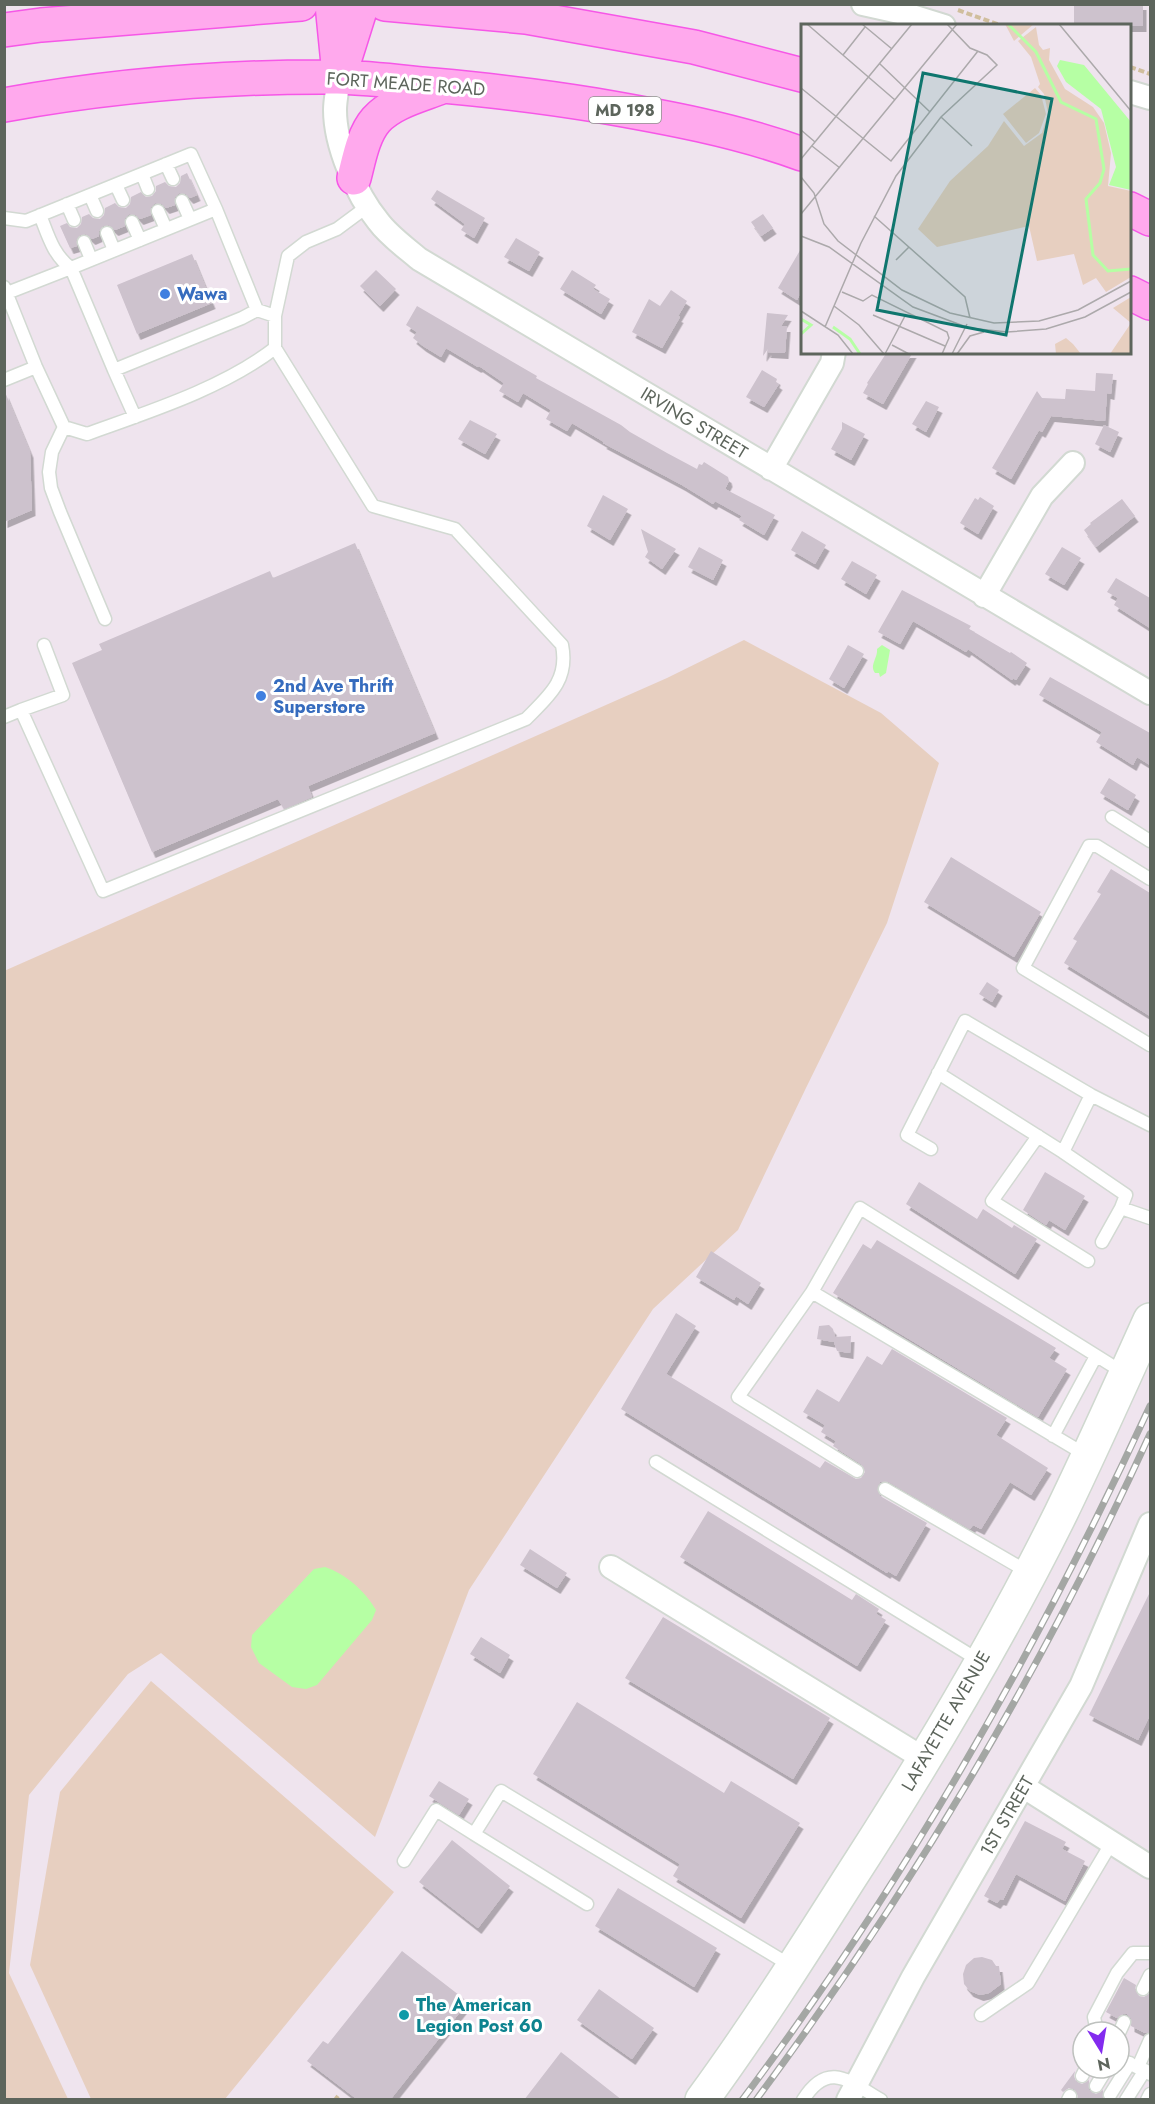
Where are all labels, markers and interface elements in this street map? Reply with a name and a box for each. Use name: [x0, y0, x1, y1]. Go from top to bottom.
inset map: [801, 24, 1131, 354]
street label: FORT MEADE ROAD: [326, 65, 486, 103]
road number: MD 198: [589, 97, 661, 123]
place label: Wawa: [177, 281, 227, 307]
marker: Wawa: [158, 287, 172, 301]
street label: IRVING STREET: [636, 381, 753, 466]
place label: 2nd Ave Thrift Superstore: [273, 673, 394, 720]
marker: 2nd Ave Thrift Superstore: [254, 689, 268, 703]
street label: LAFAYETTE AVENUE: [895, 1646, 997, 1796]
street label: 1ST STREET: [974, 1771, 1041, 1861]
place label: The American Legion Post 60: [416, 1992, 543, 2039]
marker: The American Legion Post 60: [397, 2008, 411, 2022]
north arrow: [1071, 2020, 1131, 2080]
text: N: [1095, 2052, 1112, 2077]

